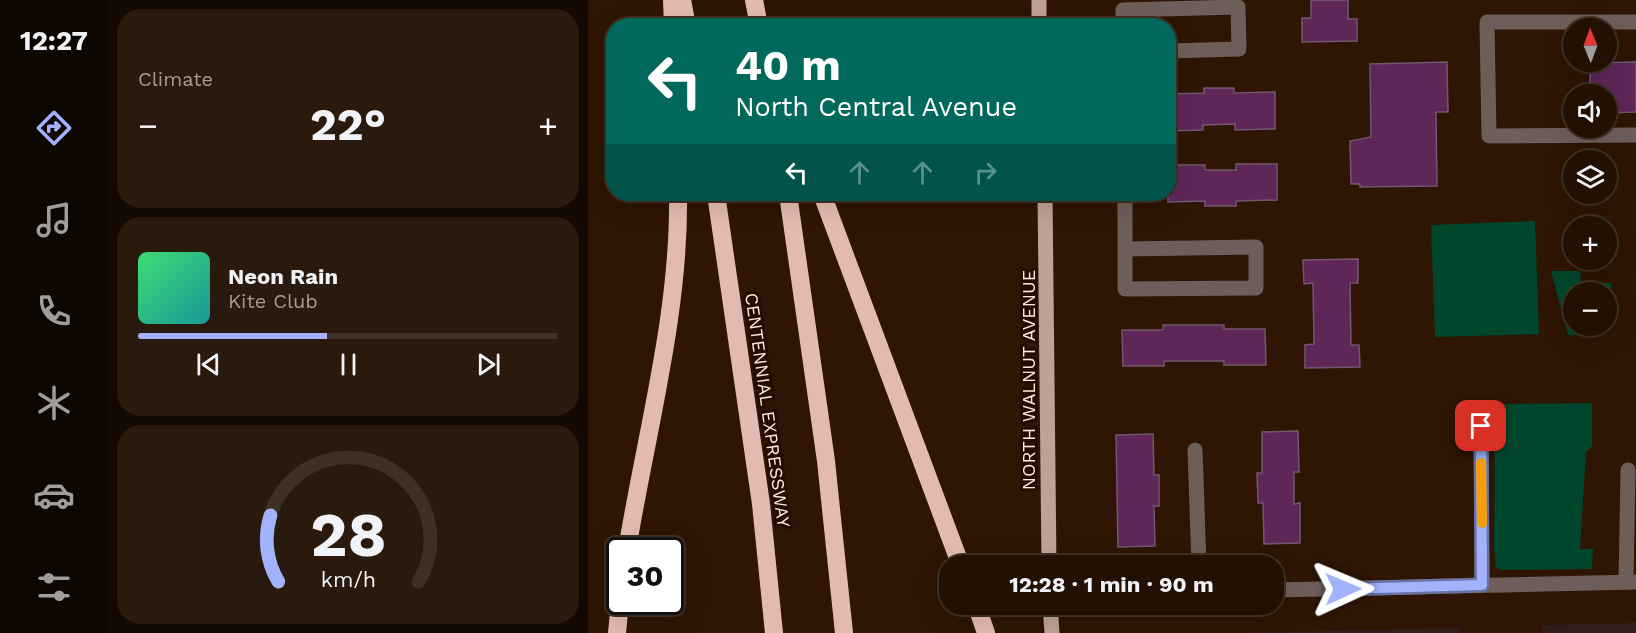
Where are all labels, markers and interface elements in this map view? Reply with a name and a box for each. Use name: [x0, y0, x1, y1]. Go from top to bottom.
north arrow: [1563, 18, 1617, 72]
map controls: [1563, 18, 1617, 336]
text: 12:27: [20, 25, 88, 57]
text: 40 m: [735, 41, 841, 90]
icon: left: [636, 42, 714, 120]
text: Climate: [138, 67, 213, 91]
button: sound: [1563, 84, 1617, 138]
text: North Central Avenue: [735, 91, 1017, 123]
text: 22°: [310, 98, 386, 151]
text: −: [138, 106, 158, 145]
text: +: [538, 106, 558, 145]
icon: directions: [33, 107, 75, 149]
button: layers: [1563, 150, 1617, 204]
icon: left: [780, 156, 813, 189]
icon: ahead: [843, 156, 876, 189]
icon: ahead: [906, 156, 939, 189]
icon: right: [969, 156, 1002, 189]
icon: music: [33, 199, 75, 241]
button: +: [1563, 216, 1617, 270]
text: Neon Rain: [228, 264, 338, 289]
street label: NORTH WALNUT AVENUE: [1018, 270, 1039, 490]
button: −: [1563, 282, 1617, 336]
text: Kite Club: [228, 289, 318, 313]
icon: phone: [33, 290, 75, 332]
street label: CENTENNIAL EXPRESSWAY: [741, 291, 795, 529]
icon: previous: [192, 348, 225, 381]
icon: pause: [332, 348, 365, 381]
icon: next: [472, 348, 505, 381]
icon: climate: [33, 382, 75, 424]
pin: [1455, 400, 1506, 451]
icon: arrive: [1464, 409, 1497, 442]
icon: car: [33, 474, 75, 516]
text: 28: [310, 498, 386, 571]
speed limit sign: 30: [606, 537, 684, 615]
position arrow: [1311, 557, 1375, 621]
icon: filters: [33, 566, 75, 608]
text: km/h: [320, 567, 376, 592]
text: 12:28 · 1 min · 90 m: [1009, 572, 1214, 597]

